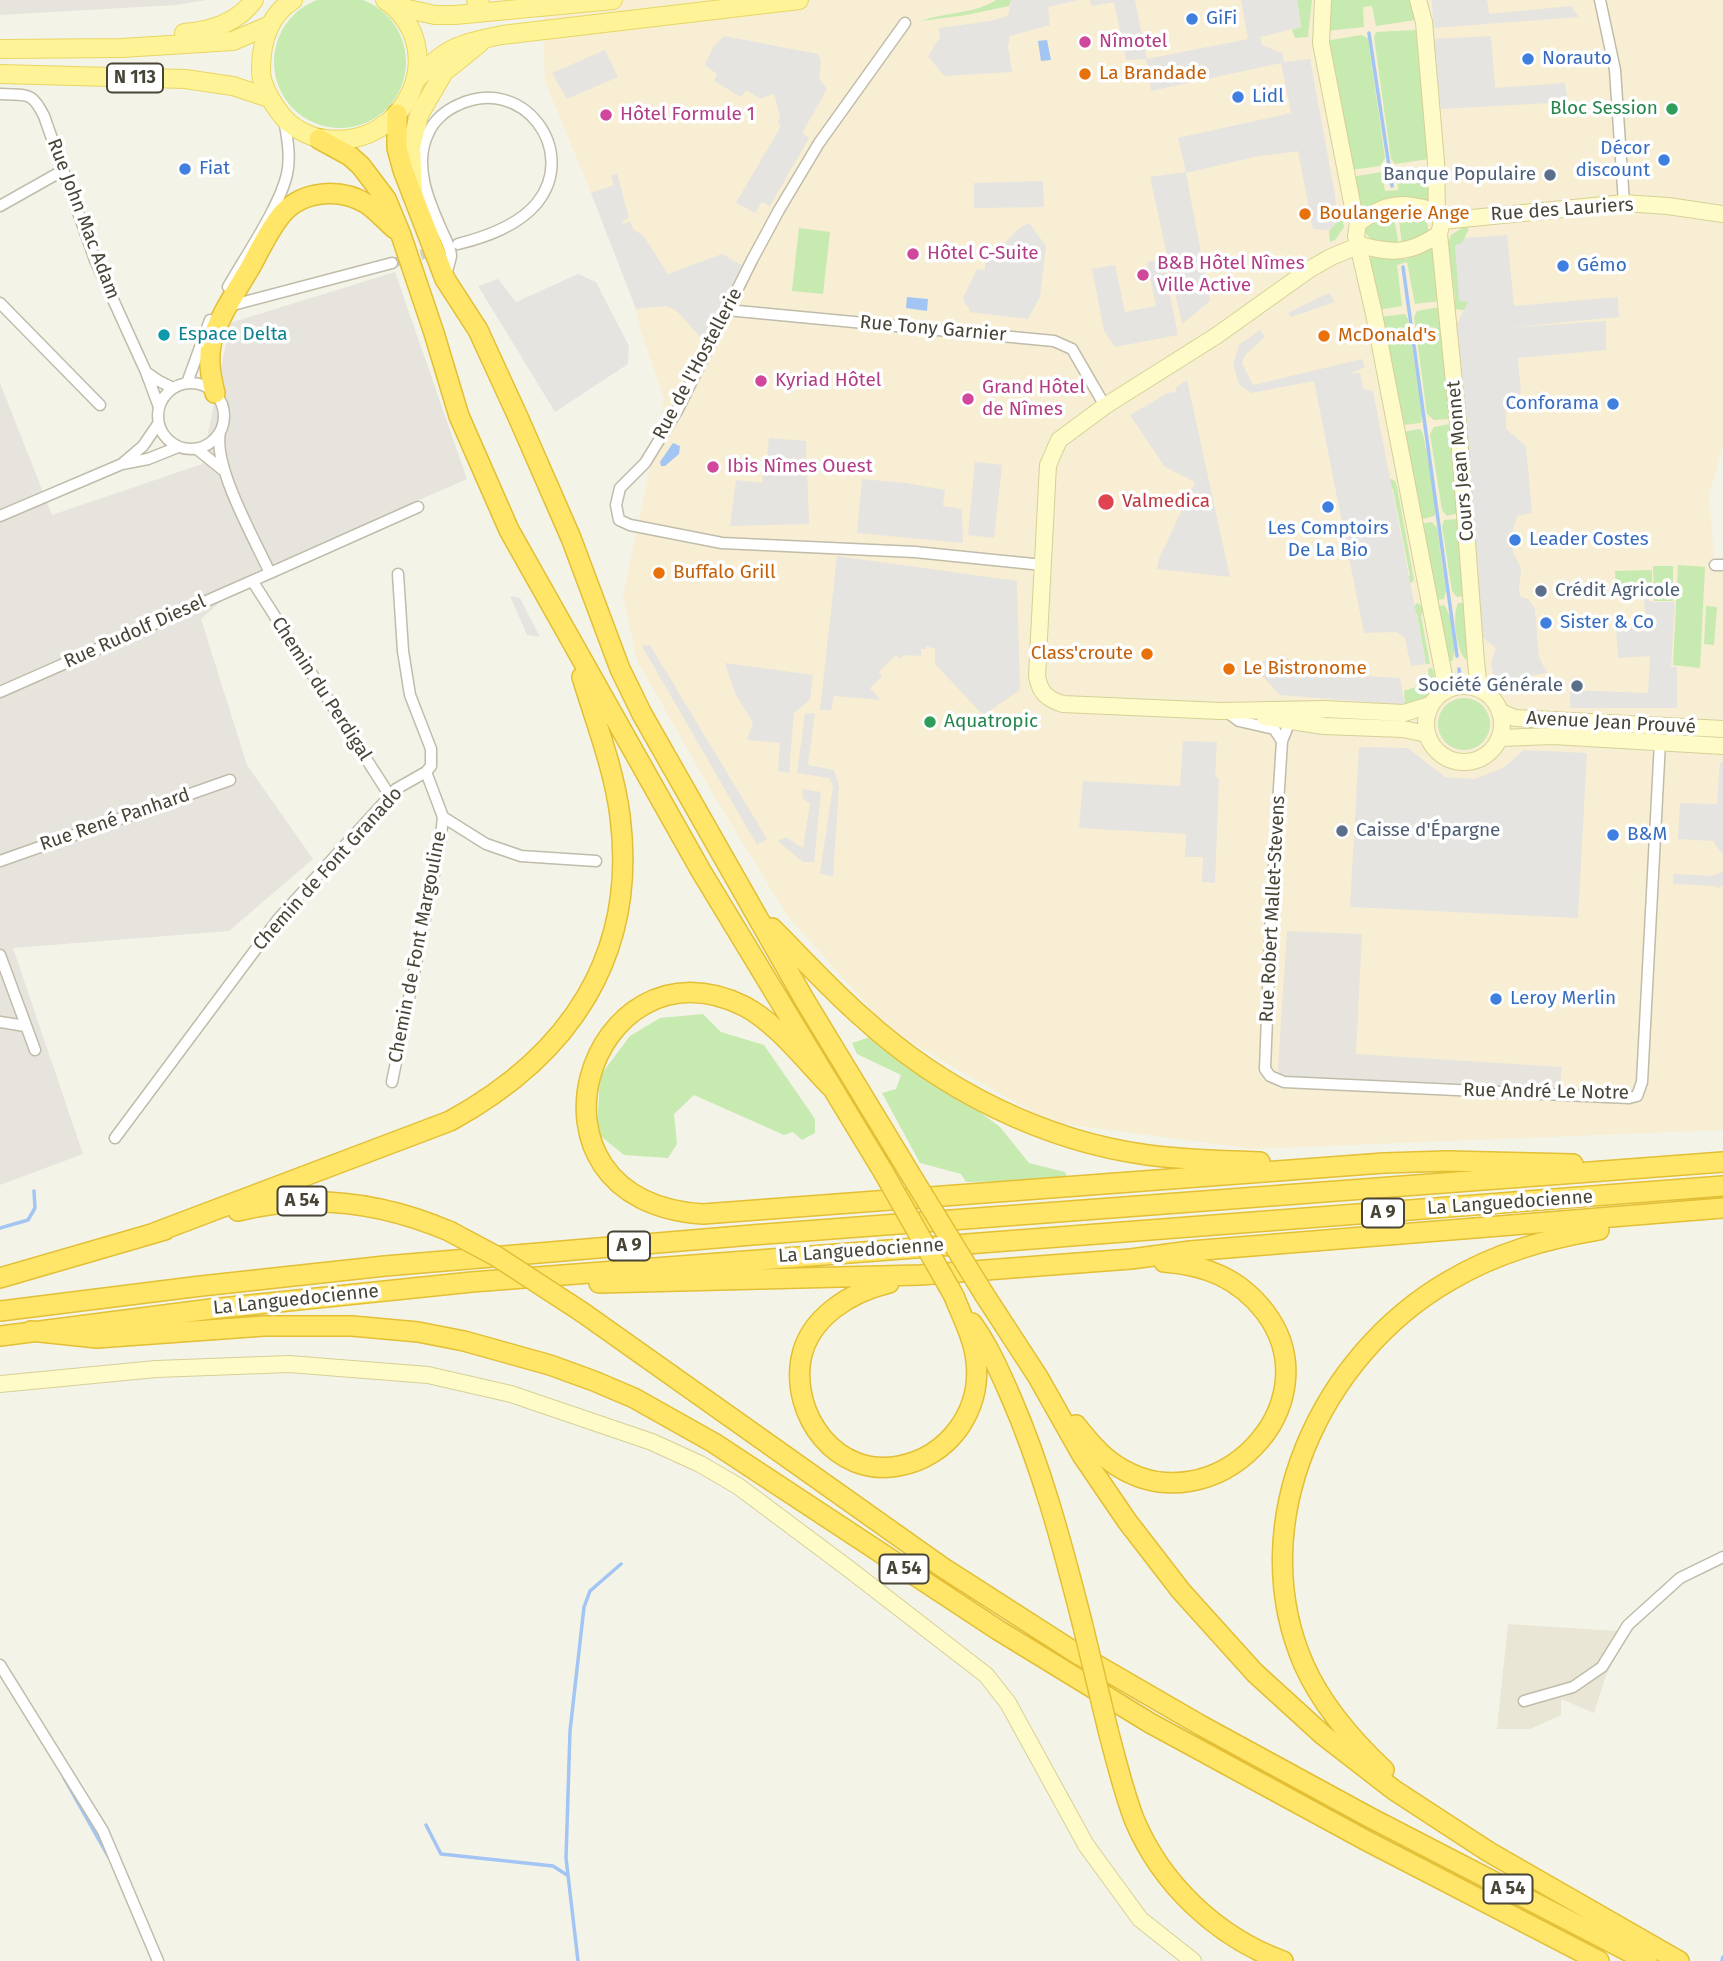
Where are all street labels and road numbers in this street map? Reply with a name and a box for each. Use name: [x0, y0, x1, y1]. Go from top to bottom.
road number: N 113: [107, 64, 163, 92]
street label: Rue John Mac Adam: [42, 135, 124, 303]
street label: Rue des Lauriers: [1490, 194, 1634, 226]
street label: Rue de l'Hostellerie: [648, 284, 748, 444]
street label: Rue Tony Garnier: [859, 311, 1007, 347]
street label: Cours Jean Monnet: [1443, 380, 1479, 542]
street label: Rue Rudolf Diesel: [61, 591, 209, 673]
street label: Chemin du Perdigal: [266, 613, 376, 765]
street label: Avenue Jean Prouvé: [1526, 707, 1696, 739]
street label: Chemin de Font Granado: [249, 783, 407, 955]
street label: Rue René Panhard: [37, 784, 193, 856]
street label: Rue Robert Mallet-Stevens: [1256, 795, 1290, 1023]
street label: Chemin de Font Margouline: [384, 829, 452, 1065]
street label: Rue André Le Notre: [1463, 1079, 1629, 1105]
road number: A 54: [278, 1186, 326, 1216]
street label: La Languedocienne: [1426, 1186, 1594, 1220]
road number: A 9: [1362, 1198, 1404, 1228]
road number: A 9: [608, 1232, 650, 1260]
street label: La Languedocienne: [777, 1234, 945, 1268]
street label: La Languedocienne: [212, 1280, 380, 1320]
road number: A 54: [880, 1554, 928, 1584]
road number: A 54: [1484, 1874, 1532, 1903]

